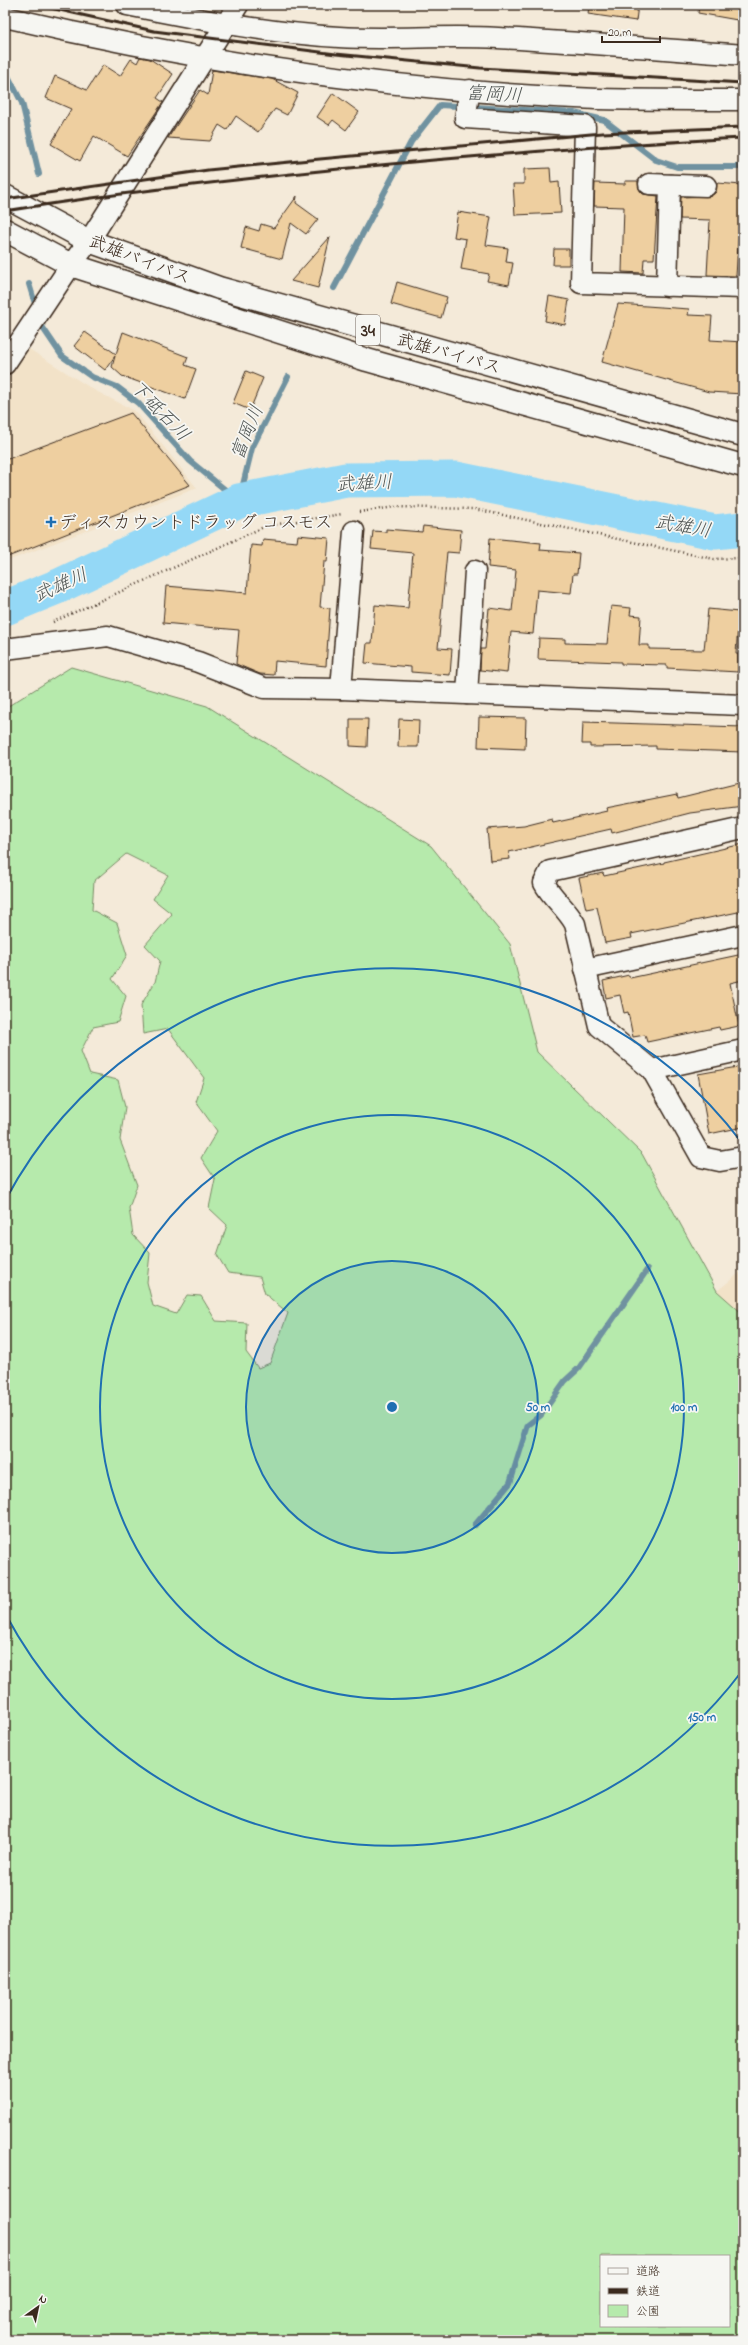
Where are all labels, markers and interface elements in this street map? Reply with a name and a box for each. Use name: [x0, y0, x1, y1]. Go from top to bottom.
scale bar: [602, 18, 660, 44]
text: 20 m: [608, 24, 631, 42]
water label: 富岡川: [465, 81, 523, 110]
street label: 武雄バイパス: [84, 229, 194, 292]
road number: 34: [356, 315, 380, 345]
street label: 武雄バイパス: [393, 328, 504, 382]
water label: 下砥石川: [123, 375, 195, 448]
water label: 富岡川: [225, 401, 272, 464]
water label: 武雄川: [335, 470, 393, 499]
water label: 武雄川: [652, 509, 713, 546]
place label: ディスカウントドラッグ コスモス: [59, 511, 332, 537]
marker: ディスカウントドラッグ コスモス: [46, 517, 56, 527]
water label: 武雄川: [29, 562, 93, 610]
text: 50 m: [526, 1399, 551, 1417]
text: 100 m: [671, 1399, 698, 1417]
centre of rings: [385, 1400, 399, 1414]
text: 150 m: [688, 1709, 717, 1727]
legend: [600, 2255, 730, 2327]
text: 道路: [636, 2263, 660, 2281]
text: 鉄道: [636, 2283, 660, 2301]
north arrow: [18, 2287, 58, 2327]
text: N: [35, 2291, 50, 2308]
text: 公園: [636, 2303, 660, 2321]

